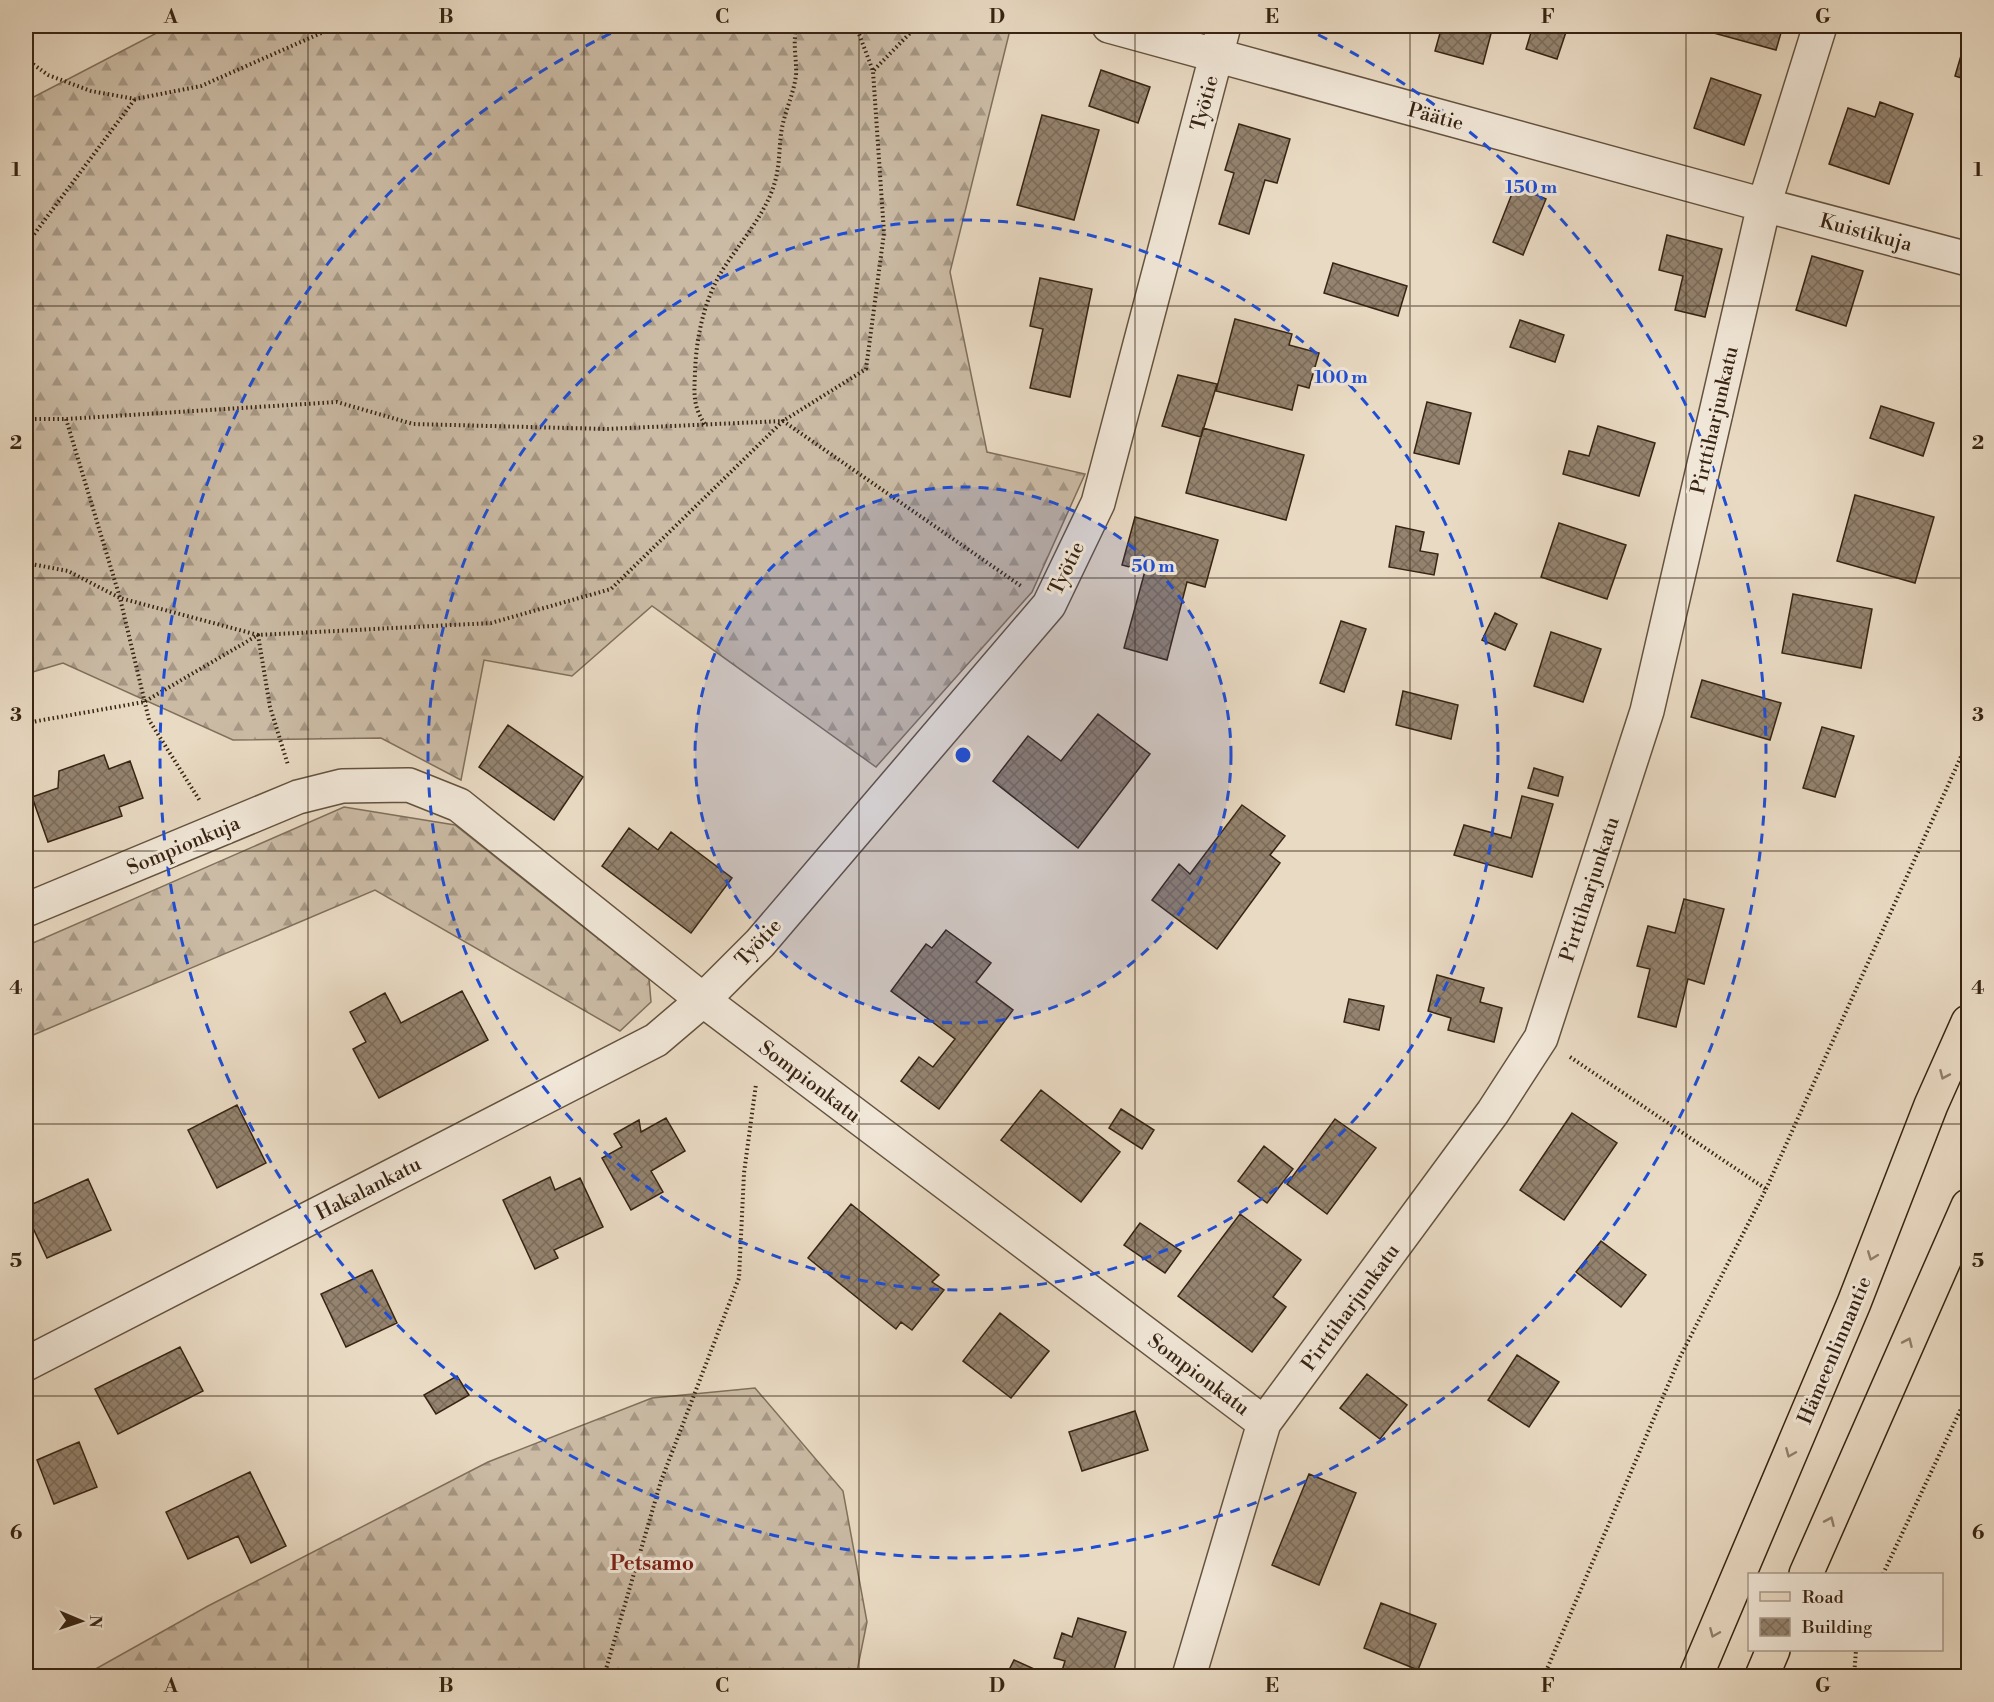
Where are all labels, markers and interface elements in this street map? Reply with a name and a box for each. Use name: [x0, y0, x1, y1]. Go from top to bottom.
text: A: [163, 5, 179, 30]
text: B: [438, 5, 454, 30]
text: C: [715, 5, 729, 30]
text: D: [989, 5, 1005, 30]
text: E: [1265, 5, 1279, 30]
text: F: [1541, 5, 1555, 30]
text: G: [1815, 5, 1831, 30]
street label: Työtie: [1186, 73, 1225, 134]
street label: Päätie: [1405, 98, 1466, 137]
text: 1: [11, 158, 21, 183]
text: 1: [1973, 158, 1983, 183]
text: 150 m: [1505, 176, 1558, 199]
street label: Kuistikuja: [1817, 209, 1915, 258]
street label: Pirttiharjunkatu: [1686, 343, 1745, 497]
text: 100 m: [1314, 366, 1368, 389]
text: 2: [10, 431, 22, 456]
text: 2: [1972, 431, 1984, 456]
street label: Työtie: [1044, 538, 1091, 600]
text: 50 m: [1131, 555, 1175, 578]
text: 3: [10, 703, 22, 728]
text: 3: [1972, 703, 1984, 728]
centre of rings: [953, 745, 973, 765]
street label: Sompionkuja: [123, 811, 245, 881]
street label: Pirttiharjunkatu: [1555, 813, 1626, 965]
street label: Työtie: [731, 914, 788, 972]
text: 4: [9, 976, 23, 1001]
text: 4: [1971, 976, 1985, 1001]
street label: Sompionkatu: [753, 1036, 865, 1129]
one-way arrow: [1940, 1069, 1952, 1080]
street label: Hakalankatu: [312, 1152, 426, 1227]
street label: Pirttiharjunkatu: [1297, 1239, 1406, 1376]
text: 5: [10, 1249, 22, 1274]
text: 5: [1972, 1249, 1984, 1274]
one-way arrow: [1867, 1250, 1879, 1261]
street label: Hämeenlinnantie: [1793, 1273, 1878, 1428]
street label: Sompionkatu: [1142, 1329, 1254, 1422]
one-way arrow: [1901, 1338, 1913, 1349]
one-way arrow: [1785, 1447, 1797, 1458]
one-way arrow: [1823, 1516, 1835, 1527]
text: 6: [10, 1521, 23, 1546]
text: 6: [1972, 1521, 1985, 1546]
district label: Petsamo: [610, 1551, 694, 1577]
legend: [1748, 1573, 1943, 1651]
text: Road: [1802, 1586, 1845, 1609]
north arrow: [51, 1591, 111, 1651]
text: N: [85, 1615, 105, 1629]
text: Building: [1801, 1616, 1873, 1639]
one-way arrow: [1710, 1627, 1722, 1638]
text: A: [163, 1674, 179, 1699]
text: B: [438, 1674, 454, 1699]
text: C: [715, 1674, 729, 1699]
text: D: [989, 1674, 1005, 1699]
text: E: [1265, 1674, 1279, 1699]
text: F: [1541, 1674, 1555, 1699]
text: G: [1815, 1674, 1831, 1699]

